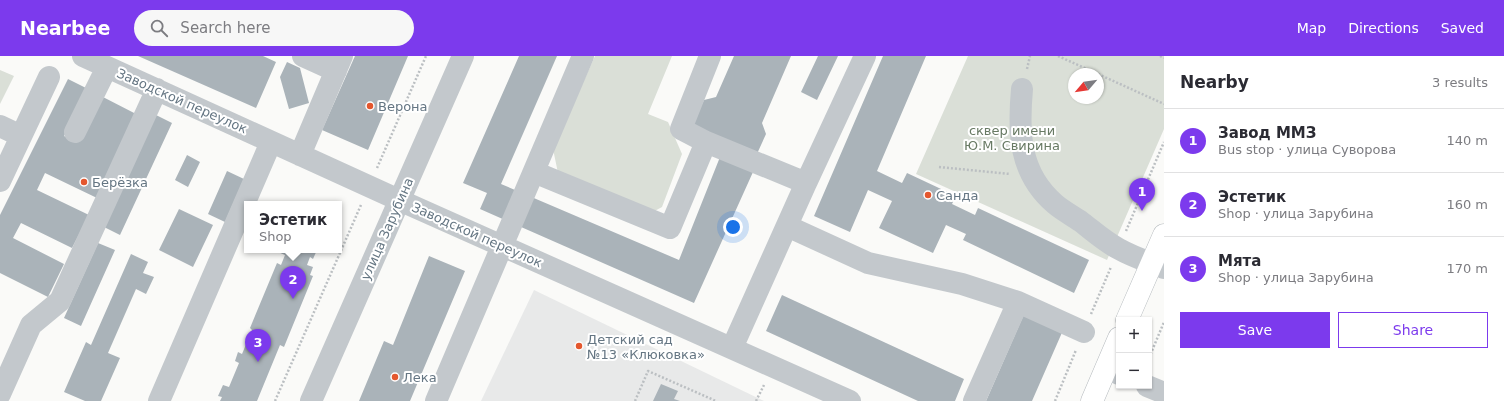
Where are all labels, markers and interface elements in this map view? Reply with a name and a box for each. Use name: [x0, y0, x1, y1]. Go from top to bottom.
search box: [134, 10, 414, 46]
text: Nearbee: [20, 17, 110, 39]
icon: search: [148, 17, 170, 39]
text: Search here: [180, 19, 270, 37]
text: Map: [1297, 20, 1326, 36]
text: Directions: [1348, 20, 1419, 36]
text: Saved: [1441, 20, 1484, 36]
street label: Заводской переулок: [115, 65, 250, 137]
north arrow: [1068, 68, 1104, 104]
text: Nearby: [1180, 72, 1249, 92]
text: 3 results: [1432, 75, 1488, 90]
place label: Верона: [378, 99, 428, 114]
marker: Верона: [365, 101, 375, 111]
park label: сквер имени Ю.М. Свирина: [964, 123, 1060, 153]
text: Завод ММЗ: [1218, 124, 1316, 142]
text: 1: [1188, 133, 1198, 148]
text: 140 m: [1446, 133, 1488, 148]
text: Bus stop · улица Суворова: [1218, 142, 1396, 157]
place label: Берёзка: [92, 175, 148, 190]
street label: улица Зарубина: [358, 175, 416, 283]
marker: Берёзка: [79, 177, 89, 187]
pin: 1: [1129, 178, 1155, 211]
place label: Санда: [936, 188, 979, 203]
text: Эстетик: [1218, 188, 1286, 206]
marker: Санда: [923, 190, 933, 200]
text: 2: [1188, 197, 1198, 212]
text: 160 m: [1446, 197, 1488, 212]
street label: Заводской переулок: [410, 199, 545, 271]
popup: [244, 201, 342, 253]
text: Shop · улица Зарубина: [1218, 206, 1374, 221]
text: Эстетик: [259, 211, 327, 229]
your location: [723, 217, 743, 237]
text: Shop: [259, 229, 292, 244]
text: Мята: [1218, 252, 1261, 270]
text: 3: [1188, 261, 1198, 276]
text: 170 m: [1446, 261, 1488, 276]
pin: 2: [280, 266, 306, 299]
text: Shop · улица Зарубина: [1218, 270, 1374, 285]
button: Save: [1180, 312, 1330, 348]
button: Share: [1338, 312, 1488, 348]
map controls: [1116, 317, 1152, 389]
button: +: [1116, 317, 1152, 353]
pin: 3: [245, 329, 271, 362]
place label: Детский сад №13 «Клюковка»: [587, 332, 705, 362]
marker: Детский сад №13 «Клюковка»: [574, 341, 584, 351]
button: −: [1116, 353, 1152, 389]
place label: Лека: [403, 370, 437, 385]
marker: Лека: [390, 372, 400, 382]

